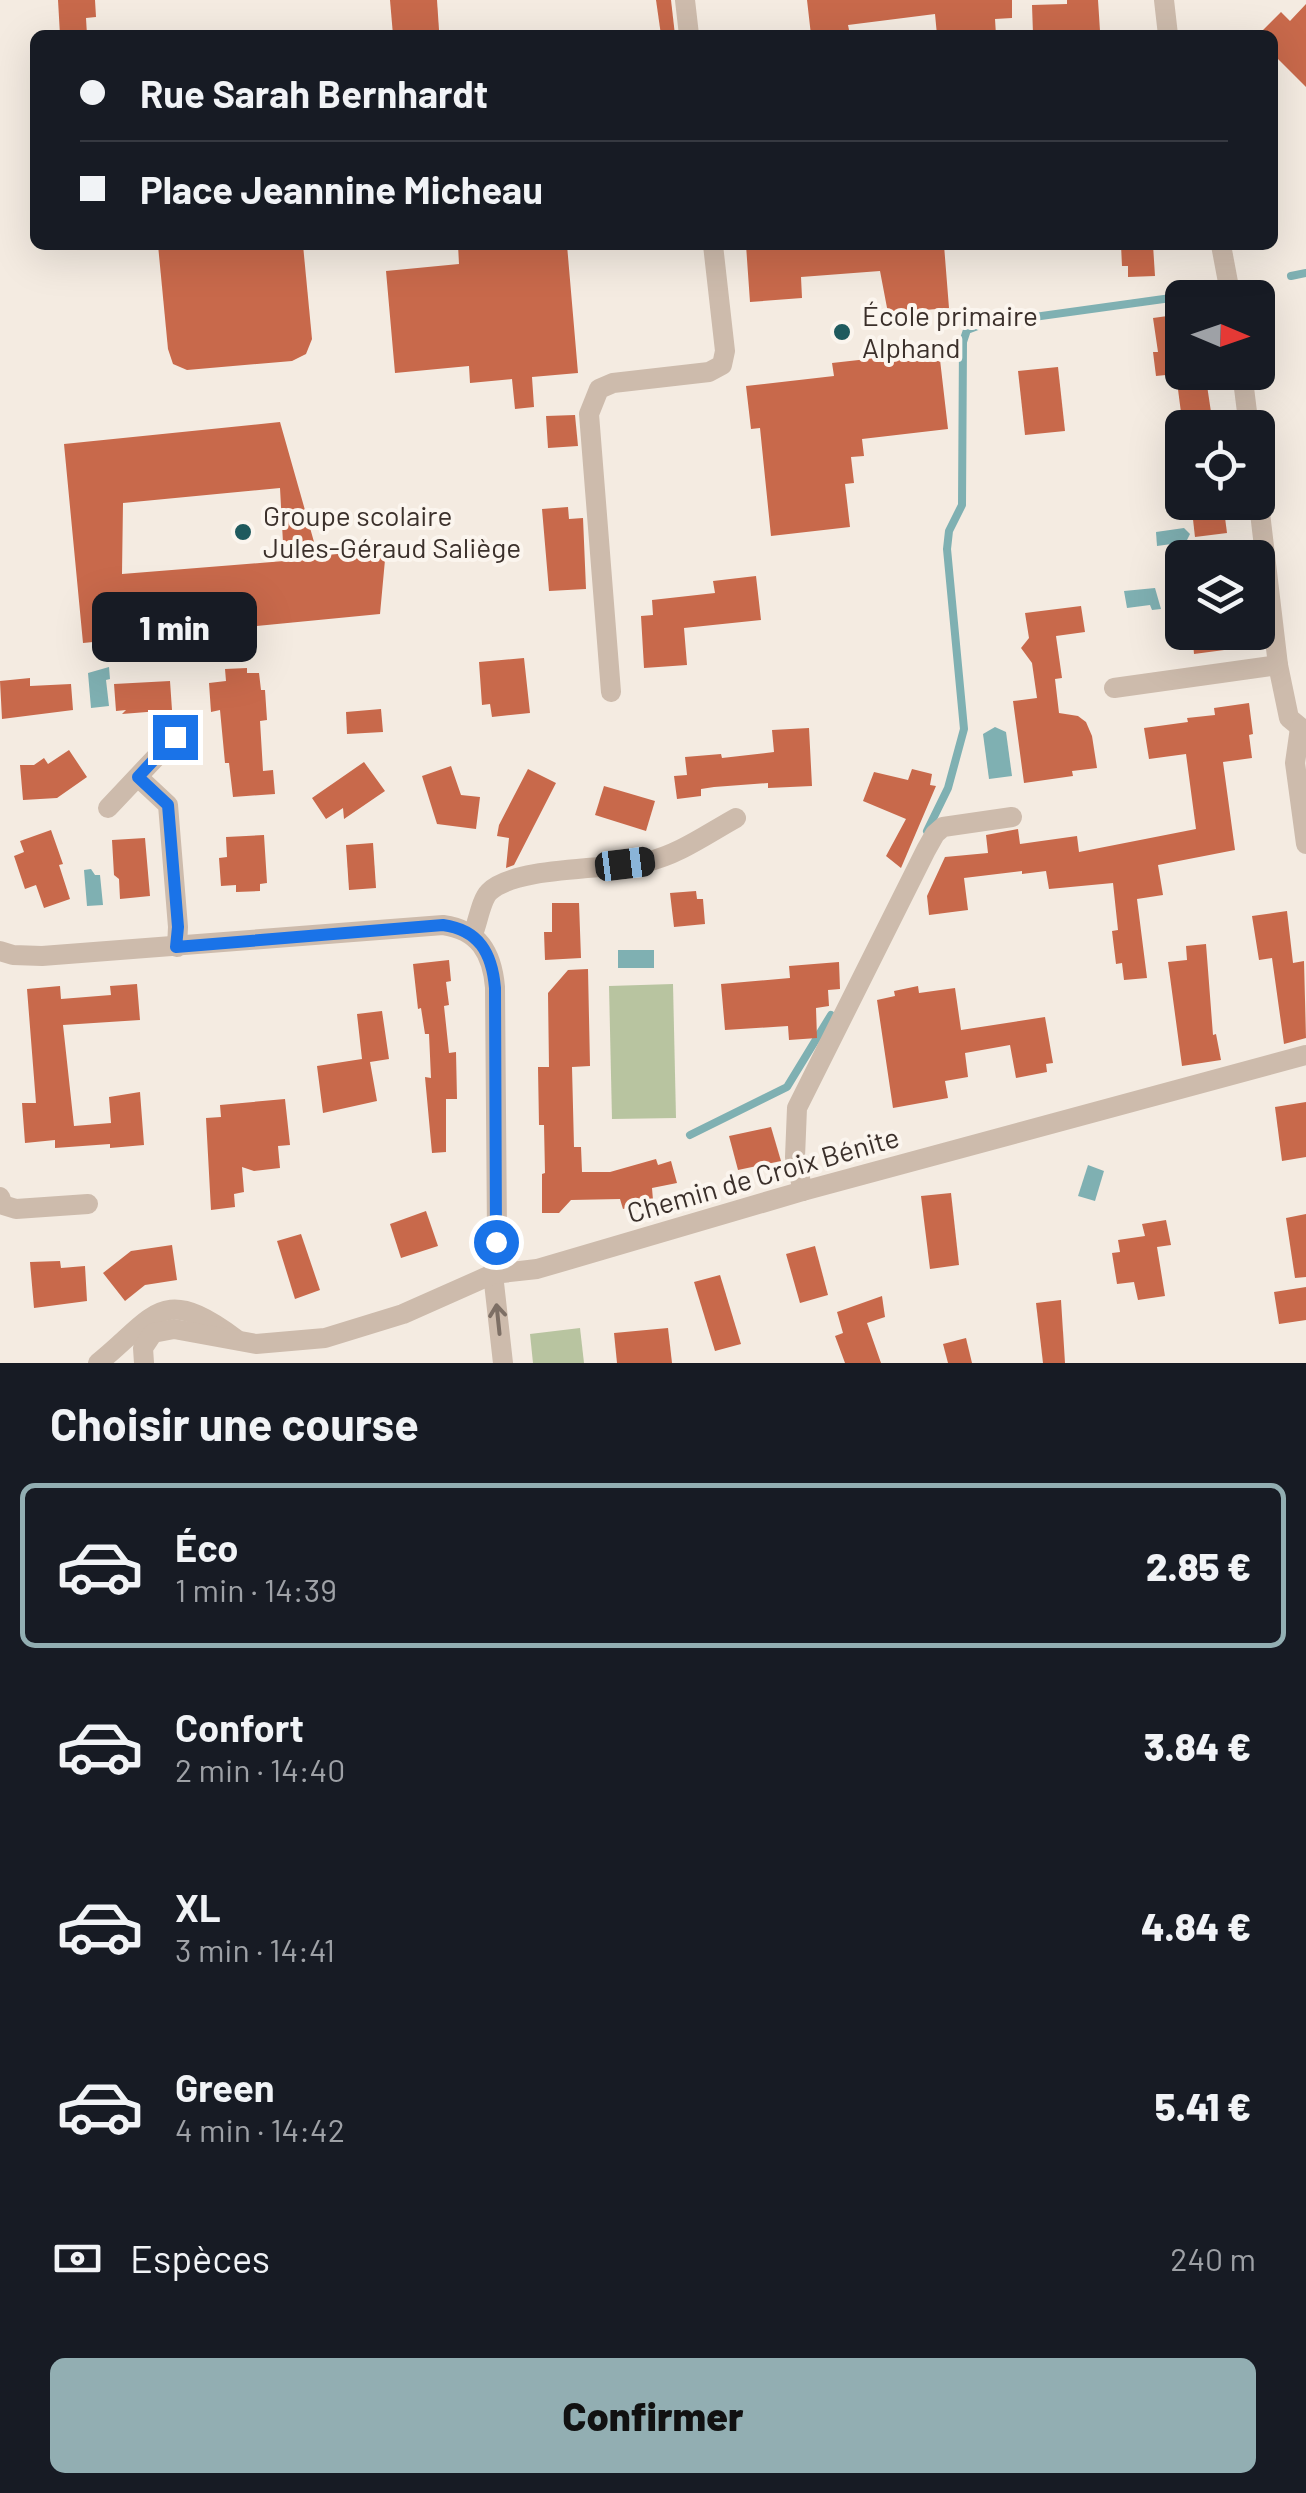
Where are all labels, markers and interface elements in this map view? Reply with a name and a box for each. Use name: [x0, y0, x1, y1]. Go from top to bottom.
text: Rue Sarah Bernhardt: [140, 70, 488, 116]
text: Place Jeannine Micheau: [140, 166, 543, 212]
north arrow: [1165, 280, 1275, 390]
map controls: [1165, 280, 1275, 650]
place label: École primaire Alphand: [862, 298, 1038, 364]
marker: École primaire Alphand: [831, 321, 853, 343]
button: locate: [1165, 410, 1275, 520]
place label: Groupe scolaire Jules-Géraud Saliège: [263, 498, 521, 564]
marker: Groupe scolaire Jules-Géraud Saliège: [232, 521, 254, 543]
button: layers: [1165, 540, 1275, 650]
callout: 1 min: [92, 592, 258, 662]
text: 1 min: [139, 608, 210, 646]
route end: [153, 715, 198, 760]
car: [593, 845, 657, 883]
street label: Chemin de Croix Bénite: [623, 1119, 903, 1229]
route start: [474, 1220, 519, 1265]
one-way arrow: [488, 1303, 507, 1335]
text: Choisir une course: [50, 1396, 419, 1450]
icon: car: [55, 1521, 145, 1611]
text: Éco: [175, 1524, 239, 1570]
text: 2.85 €: [1146, 1543, 1251, 1589]
text: 1 min · 14:39: [175, 1570, 337, 1608]
icon: car: [55, 1701, 145, 1791]
text: Confort: [175, 1704, 304, 1750]
text: 3.84 €: [1144, 1723, 1251, 1769]
text: 2 min · 14:40: [175, 1750, 345, 1788]
icon: car: [55, 1881, 145, 1971]
text: XL: [175, 1884, 221, 1930]
text: 4.84 €: [1141, 1903, 1251, 1949]
text: 3 min · 14:41: [175, 1930, 335, 1968]
icon: car: [55, 2061, 145, 2151]
text: Green: [175, 2064, 275, 2110]
text: 5.41 €: [1155, 2083, 1251, 2129]
text: 4 min · 14:42: [175, 2110, 345, 2148]
icon: cash: [50, 2231, 105, 2286]
text: Espèces: [130, 2235, 270, 2281]
text: 240 m: [1170, 2239, 1256, 2277]
button: Confirmer: [50, 2358, 1256, 2473]

